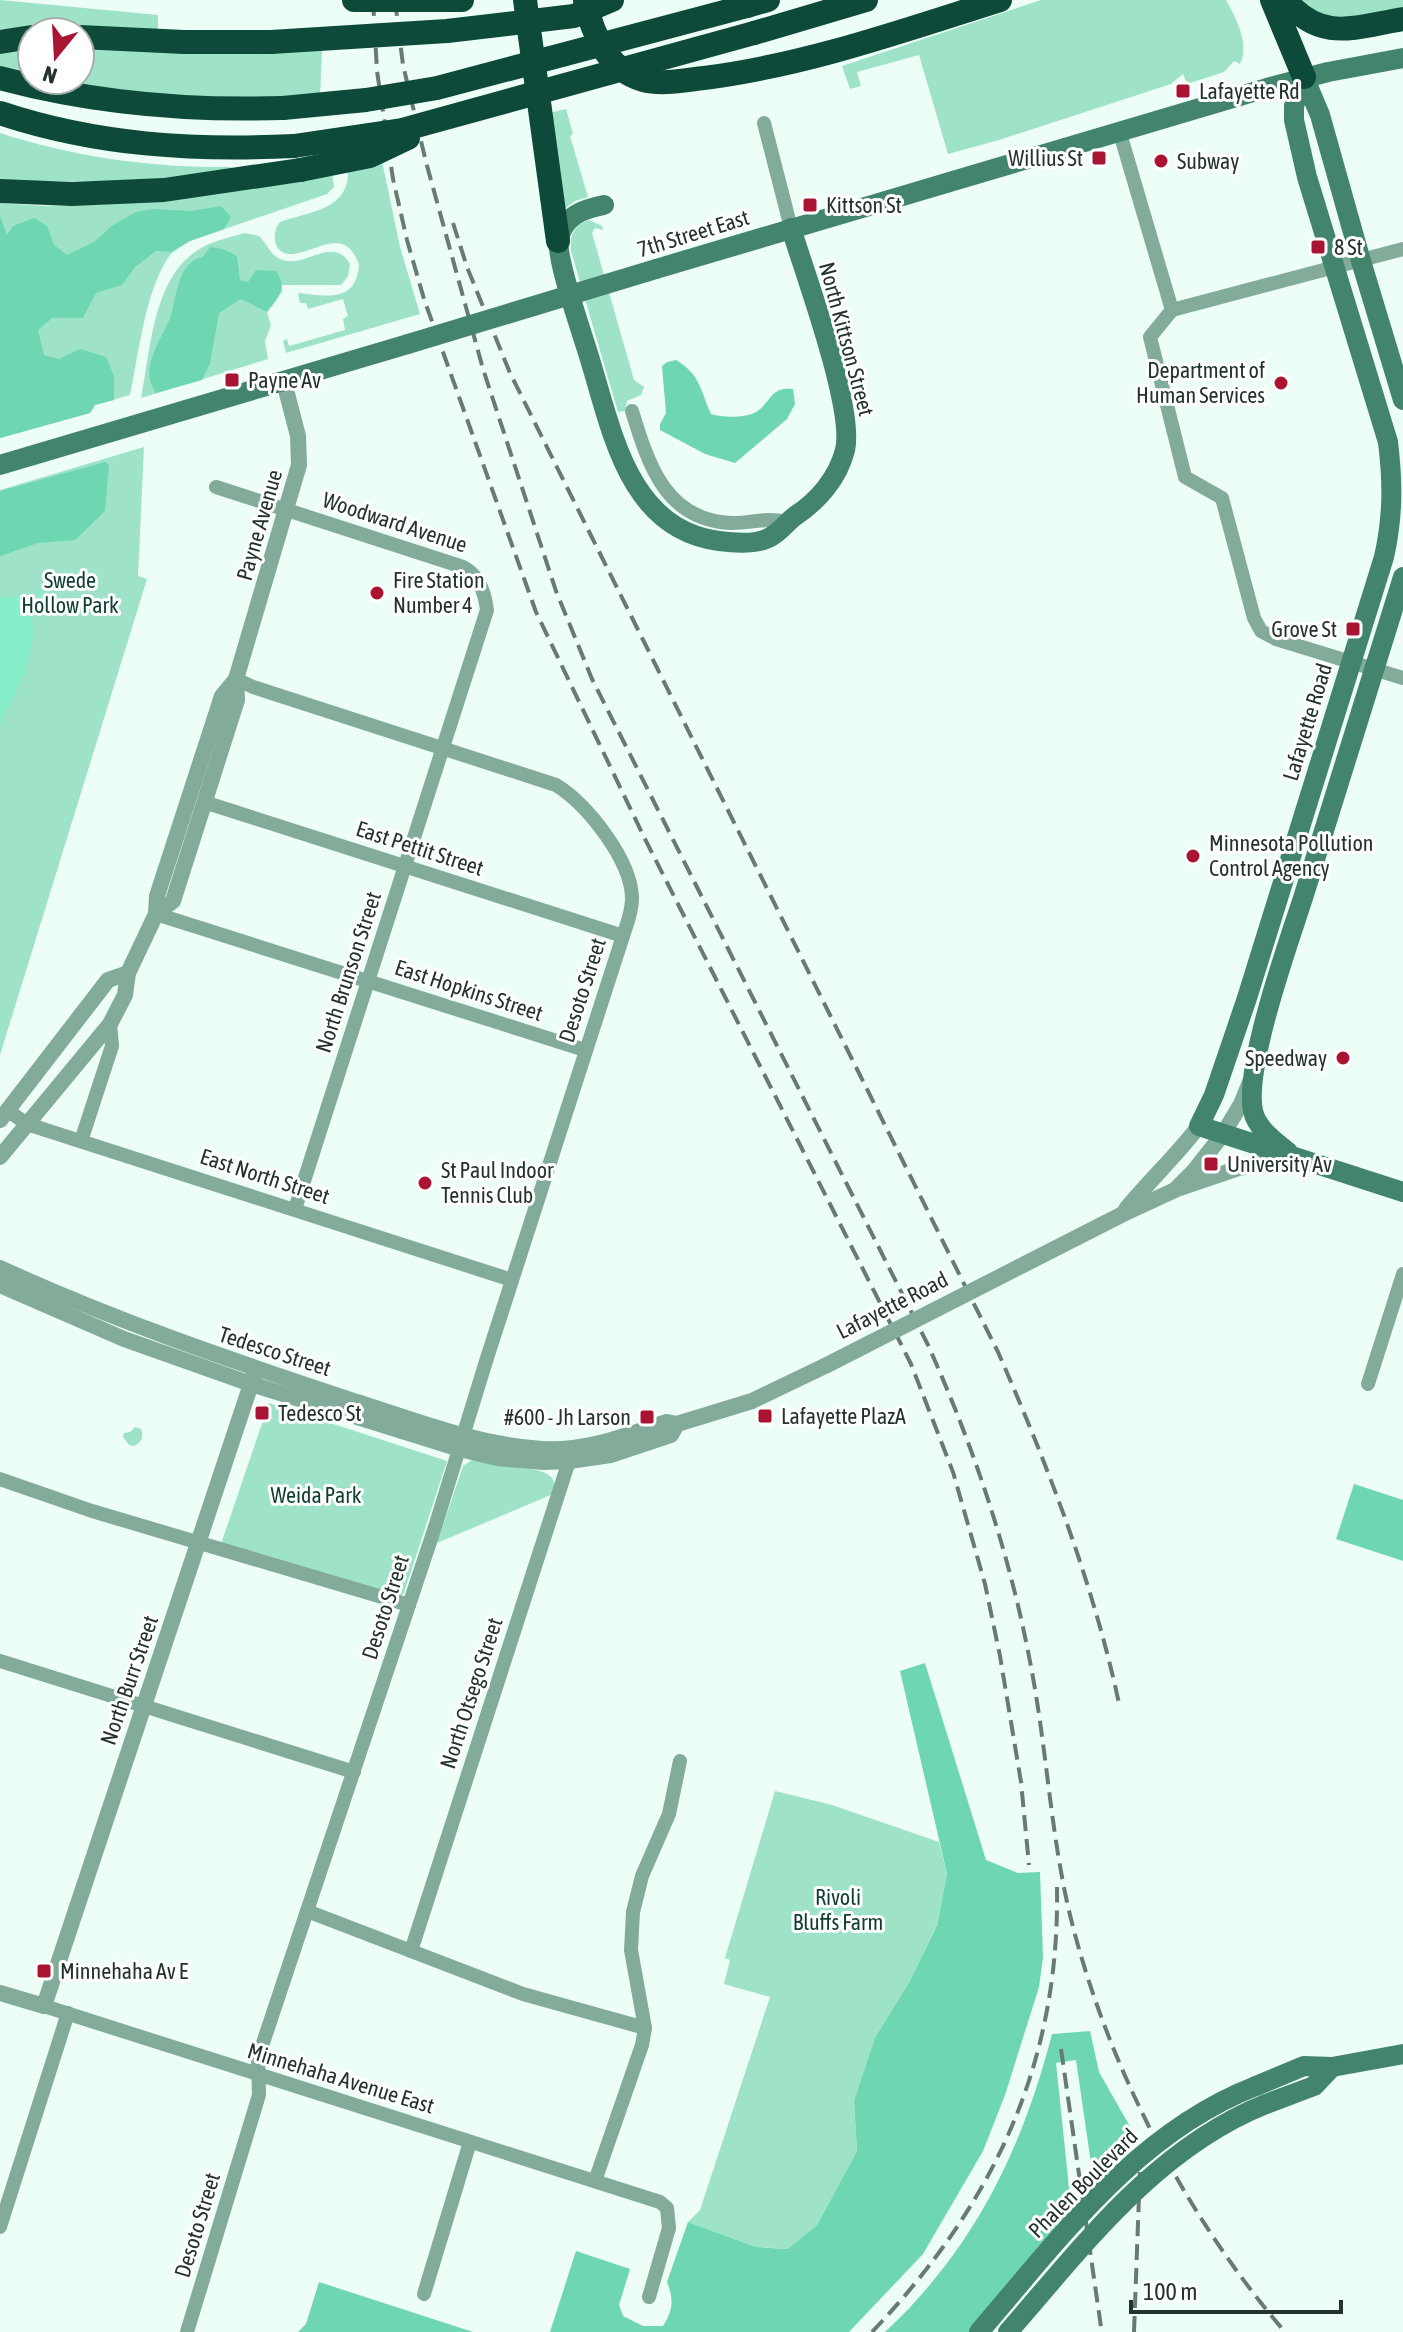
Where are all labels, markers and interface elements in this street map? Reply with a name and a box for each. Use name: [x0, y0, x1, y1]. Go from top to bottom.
north arrow: [16, 16, 96, 96]
text: N: [40, 61, 60, 89]
place label: Lafayette Rd: [1199, 78, 1300, 104]
marker: Lafayette Rd: [1174, 82, 1192, 100]
place label: Willius St: [1008, 145, 1083, 171]
place label: Subway: [1177, 148, 1239, 174]
marker: Willius St: [1090, 149, 1108, 167]
marker: Subway: [1152, 152, 1170, 170]
place label: Kittson St: [826, 192, 902, 218]
marker: Kittson St: [801, 196, 819, 214]
street label: 7th Street East: [634, 204, 752, 262]
place label: 8 St: [1334, 234, 1363, 260]
marker: 8 St: [1309, 238, 1327, 256]
street label: North Kittson Street: [814, 259, 880, 419]
place label: Department of Human Services: [1136, 357, 1265, 408]
place label: Payne Av: [248, 367, 321, 393]
marker: Payne Av: [223, 371, 241, 389]
marker: Department of Human Services: [1272, 374, 1290, 392]
street label: Payne Avenue: [231, 467, 287, 583]
street label: Woodward Avenue: [319, 486, 471, 558]
park label: Swede Hollow Park: [21, 567, 119, 618]
place label: Fire Station Number 4: [393, 567, 485, 618]
marker: Fire Station Number 4: [368, 584, 386, 602]
place label: Grove St: [1271, 616, 1337, 642]
marker: Grove St: [1344, 620, 1362, 638]
street label: Lafayette Road: [1277, 660, 1337, 784]
street label: East Pettit Street: [353, 815, 487, 881]
place label: Minnesota Pollution Control Agency: [1209, 830, 1373, 881]
marker: Minnesota Pollution Control Agency: [1184, 847, 1202, 865]
street label: North Brunson Street: [310, 888, 386, 1056]
street label: Desoto Street: [553, 935, 611, 1045]
street label: East Hopkins Street: [392, 954, 546, 1026]
place label: Speedway: [1245, 1045, 1327, 1071]
marker: Speedway: [1334, 1049, 1352, 1067]
street label: East North Street: [197, 1143, 333, 1209]
place label: University Av: [1227, 1151, 1332, 1177]
marker: University Av: [1202, 1155, 1220, 1173]
place label: St Paul Indoor Tennis Club: [441, 1157, 554, 1208]
marker: St Paul Indoor Tennis Club: [416, 1174, 434, 1192]
street label: Lafayette Road: [832, 1266, 952, 1344]
street label: Tedesco Street: [216, 1321, 334, 1381]
place label: Tedesco St: [278, 1400, 361, 1426]
place label: Lafayette PlazA: [781, 1403, 906, 1429]
marker: Tedesco St: [253, 1404, 271, 1422]
place label: #600 - Jh Larson: [504, 1404, 631, 1430]
marker: Lafayette PlazA: [756, 1407, 774, 1425]
marker: #600 - Jh Larson: [638, 1408, 656, 1426]
park label: Weida Park: [271, 1482, 362, 1508]
street label: Desoto Street: [356, 1552, 414, 1662]
street label: North Burr Street: [95, 1612, 163, 1748]
street label: North Otsego Street: [434, 1614, 508, 1772]
park label: Rivoli Bluffs Farm: [793, 1884, 883, 1935]
place label: Minnehaha Av E: [60, 1958, 189, 1984]
marker: Minnehaha Av E: [35, 1962, 53, 1980]
street label: Minnehaha Avenue East: [245, 2037, 437, 2119]
street label: Phalen Boulevard: [1023, 2123, 1143, 2243]
street label: Desoto Street: [169, 2169, 225, 2281]
scale bar: [1131, 2264, 1341, 2314]
text: 100 m: [1143, 2278, 1197, 2305]

